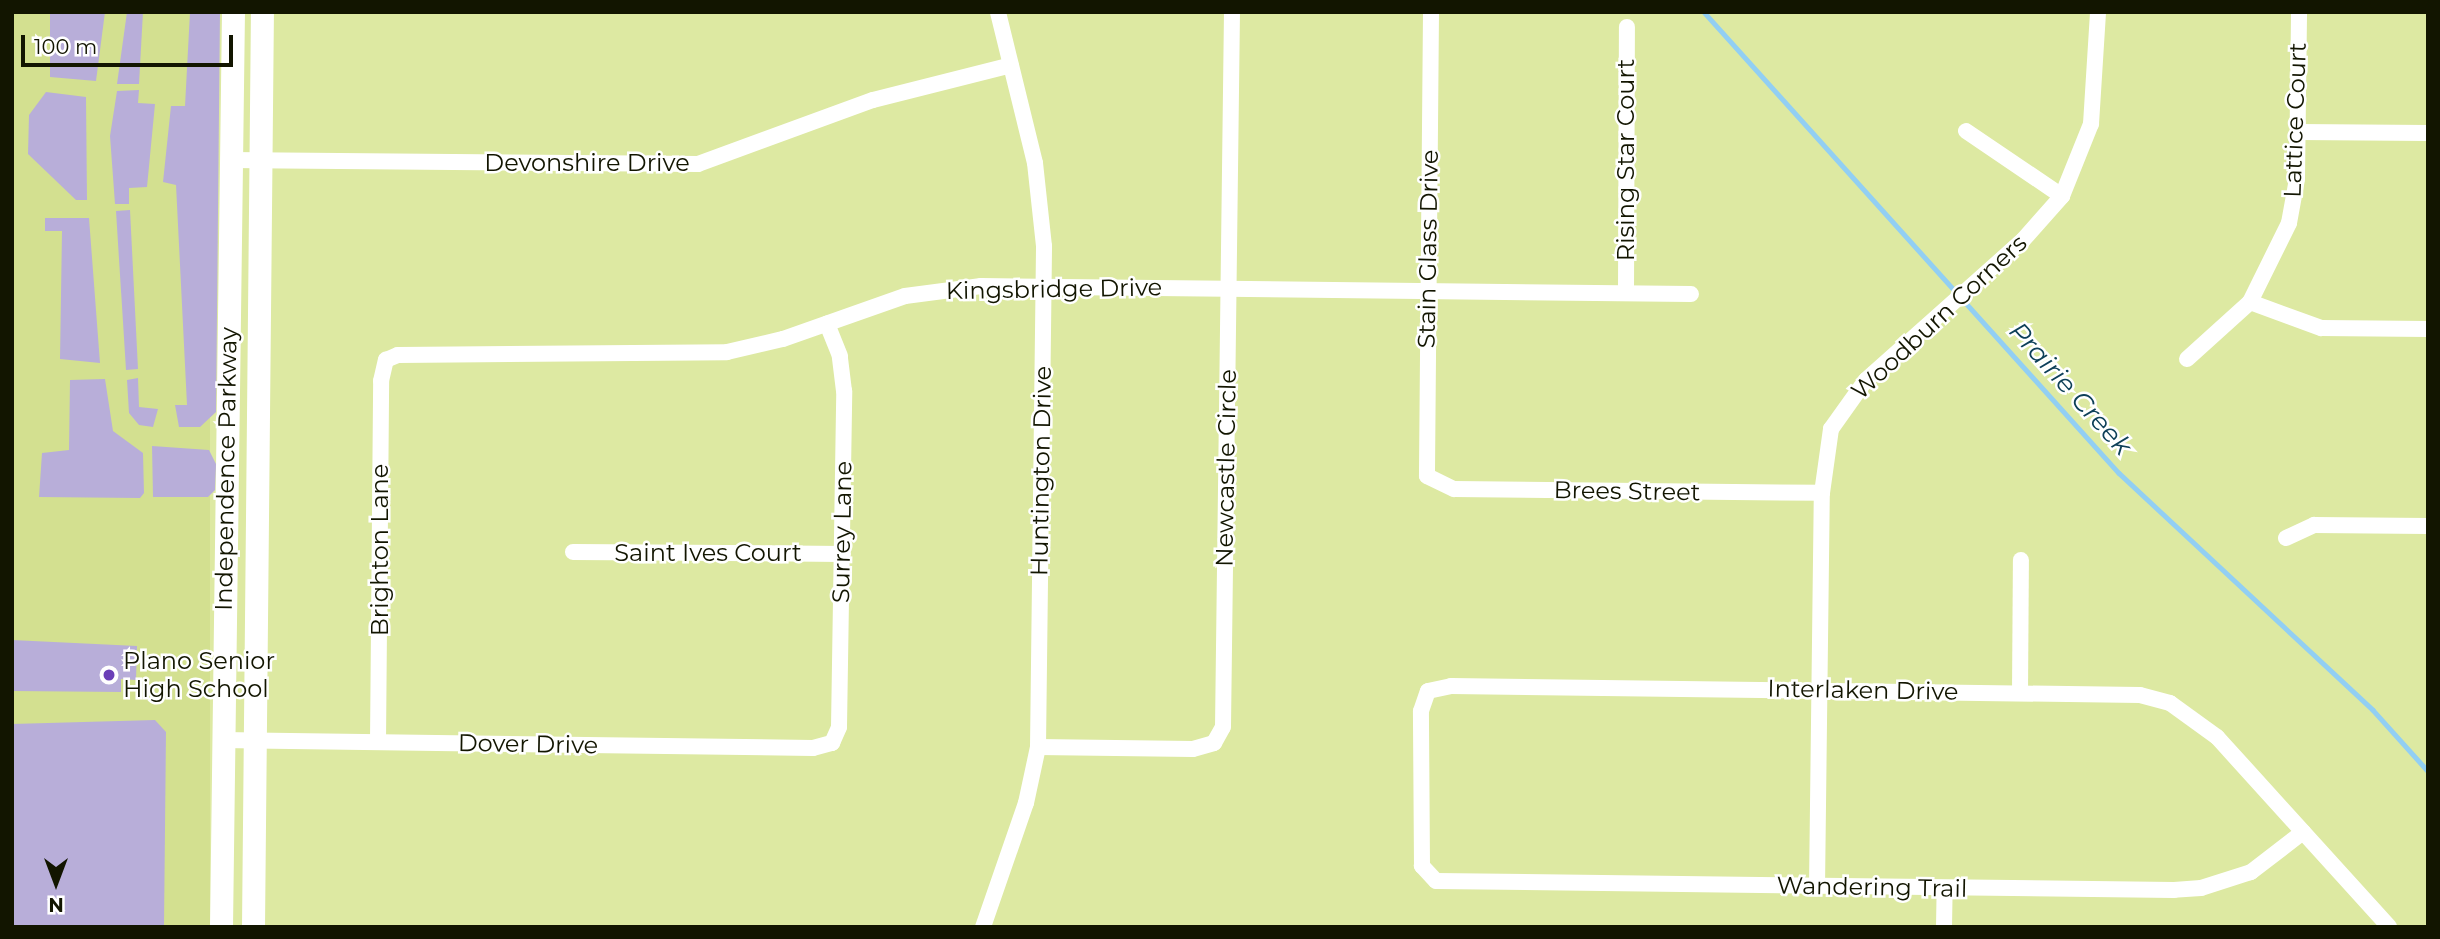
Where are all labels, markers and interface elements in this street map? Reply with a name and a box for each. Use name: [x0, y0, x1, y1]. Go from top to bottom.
scale bar: [24, 21, 236, 65]
text: 100 m: [34, 34, 97, 59]
street label: Lattice Court: [2278, 42, 2312, 198]
street label: Rising Star Court: [1612, 59, 1640, 261]
street label: Devonshire Drive: [484, 149, 690, 177]
street label: Stain Glass Drive: [1412, 149, 1444, 349]
street label: Woodburn Corners: [1845, 228, 2033, 406]
street label: Kingsbridge Drive: [946, 273, 1162, 305]
water label: Prairie Creek: [2002, 316, 2138, 462]
street label: Independence Parkway: [209, 327, 243, 611]
street label: Huntington Drive: [1025, 366, 1057, 576]
street label: Newcastle Circle: [1210, 369, 1242, 567]
street label: Surrey Lane: [826, 461, 858, 603]
street label: Brighton Lane: [366, 464, 394, 636]
street label: Brees Street: [1553, 475, 1701, 507]
street label: Saint Ives Court: [614, 539, 802, 567]
place label: Plano Senior High School: [123, 647, 275, 703]
marker: Plano Senior High School: [101, 667, 117, 683]
street label: Interlaken Drive: [1767, 674, 1959, 706]
street label: Dover Drive: [458, 728, 598, 760]
north arrow: [21, 848, 91, 918]
street label: Wandering Trail: [1777, 871, 1967, 903]
text: N: [48, 893, 64, 916]

